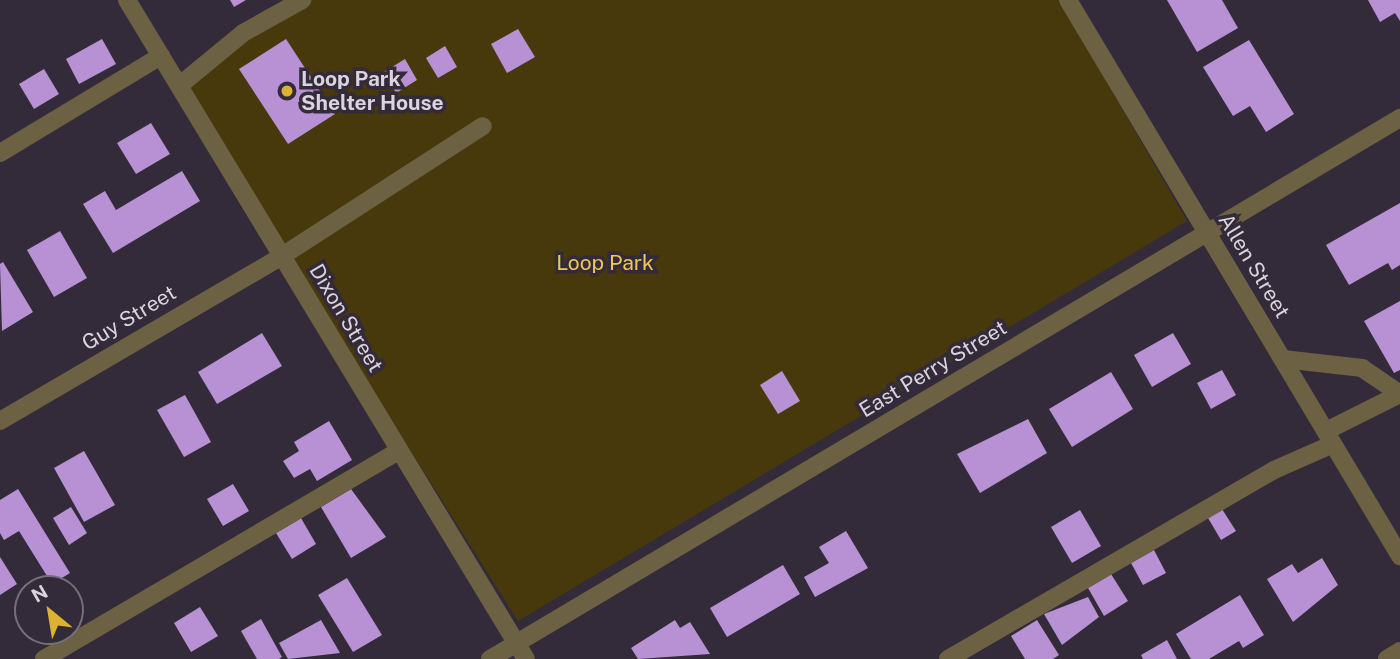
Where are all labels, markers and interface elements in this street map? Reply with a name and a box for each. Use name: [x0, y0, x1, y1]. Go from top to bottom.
place label: Loop Park Shelter House: [301, 66, 444, 116]
marker: Loop Park Shelter House: [279, 83, 295, 99]
street label: Allen Street: [1213, 209, 1295, 323]
park label: Loop Park: [556, 250, 654, 276]
street label: Dixon Street: [304, 259, 388, 377]
street label: Guy Street: [77, 280, 181, 356]
street label: East Perry Street: [855, 315, 1011, 423]
north arrow: [14, 575, 84, 645]
text: N: [28, 580, 51, 607]

